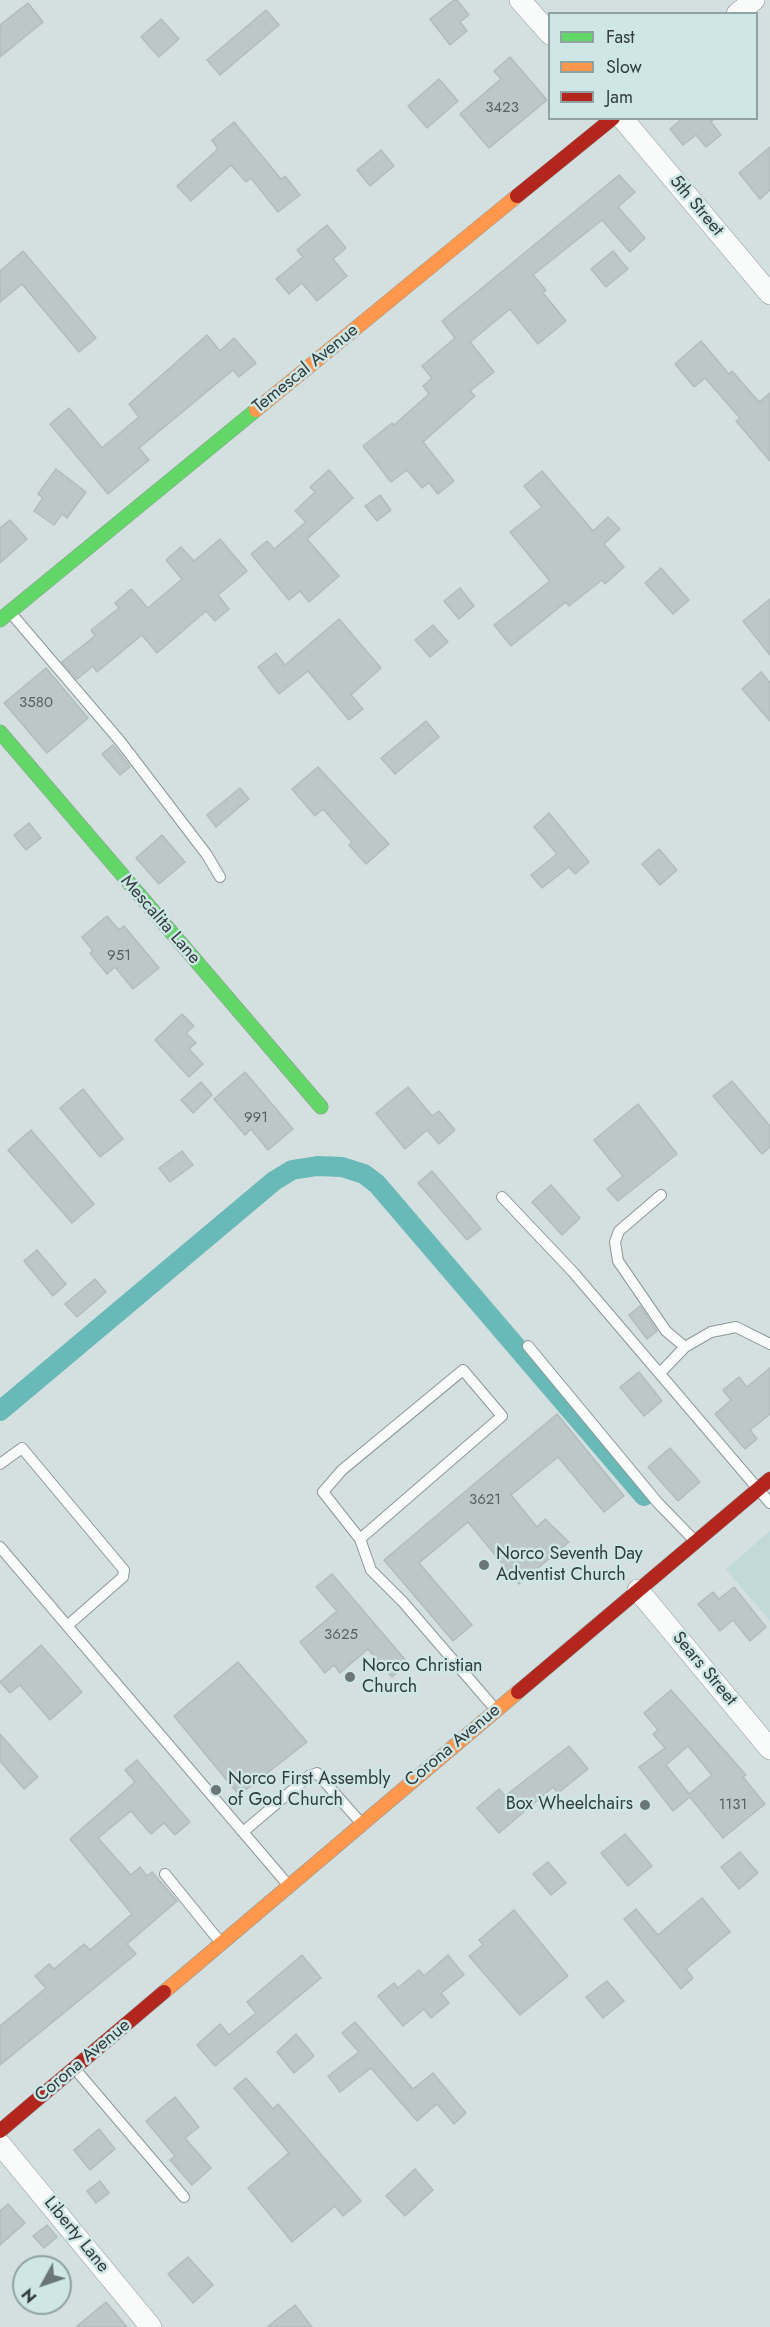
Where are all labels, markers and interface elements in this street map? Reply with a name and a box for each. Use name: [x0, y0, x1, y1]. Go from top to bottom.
legend: [548, 12, 758, 120]
text: Fast: [606, 24, 635, 50]
text: Slow: [606, 54, 642, 80]
text: Jam: [606, 84, 633, 110]
house number: 3423: [485, 99, 519, 117]
street label: 5th Street: [664, 171, 728, 241]
street label: Temescal Avenue: [249, 320, 363, 418]
house number: 3580: [19, 694, 53, 712]
street label: Mescalita Lane: [115, 871, 205, 969]
house number: 951: [107, 947, 131, 965]
house number: 991: [244, 1109, 268, 1127]
house number: 3621: [469, 1491, 501, 1509]
place label: Norco Seventh Day Adventist Church: [496, 1544, 643, 1586]
marker: Norco Seventh Day Adventist Church: [477, 1558, 491, 1572]
house number: 3625: [324, 1626, 358, 1644]
street label: Sears Street: [667, 1628, 741, 1710]
place label: Norco Christian Church: [362, 1656, 483, 1698]
marker: Norco Christian Church: [343, 1670, 357, 1684]
street label: Corona Avenue: [401, 1700, 505, 1792]
place label: Norco First Assembly of God Church: [228, 1769, 390, 1812]
marker: Norco First Assembly of God Church: [209, 1783, 223, 1797]
place label: Box Wheelchairs: [506, 1794, 633, 1816]
house number: 1131: [719, 1796, 747, 1814]
marker: Box Wheelchairs: [638, 1798, 652, 1812]
street label: Corona Avenue: [31, 2015, 135, 2107]
street label: Liberty Lane: [39, 2193, 113, 2277]
north arrow: [12, 2255, 72, 2315]
text: N: [16, 2283, 42, 2308]

